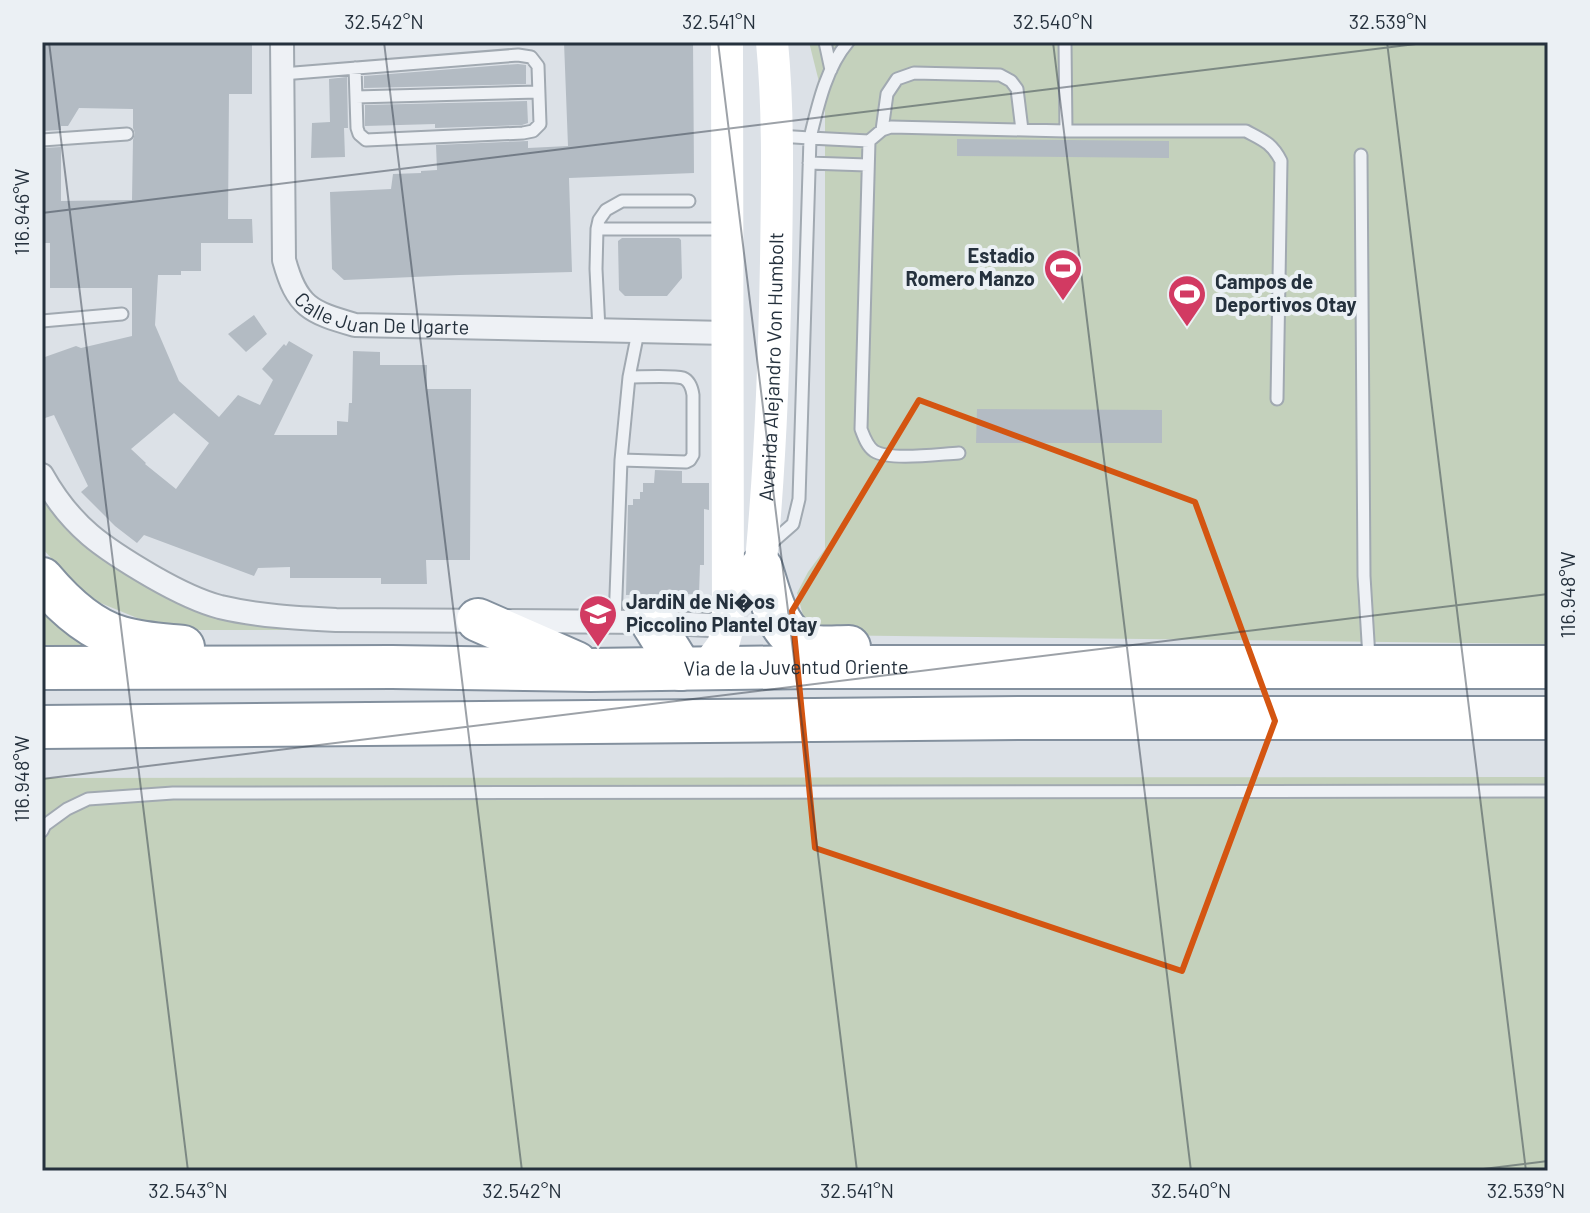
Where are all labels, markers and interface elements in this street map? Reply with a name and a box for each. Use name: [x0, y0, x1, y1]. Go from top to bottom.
text: 32.542°N: [344, 9, 424, 33]
text: 32.541°N: [682, 9, 756, 33]
text: 32.540°N: [1013, 9, 1093, 33]
text: 32.539°N: [1349, 9, 1427, 33]
text: 116.946°W: [9, 168, 33, 255]
street label: Avenida Alejandro Von Humbolt: [753, 232, 787, 502]
place label: Estadio Romero Manzo: [905, 243, 1035, 290]
sports icon: Estadio Romero Manzo: [1042, 247, 1084, 302]
place label: Campos de Deportivos Otay: [1215, 269, 1357, 316]
sports icon: Campos de Deportivos Otay: [1166, 273, 1208, 328]
street label: Calle Juan De Ugarte: [290, 287, 470, 338]
text: 116.948°W: [1555, 551, 1579, 638]
place label: JardiN de Ni�os Piccolino Plantel Otay: [626, 589, 817, 636]
school or university icon: JardiN de Ni�os Piccolino Plantel Otay: [577, 593, 619, 648]
street label: Via de la Juventud Oriente: [683, 654, 909, 680]
text: 116.948°W: [9, 735, 33, 822]
text: 32.543°N: [148, 1178, 228, 1202]
text: 32.542°N: [482, 1178, 562, 1202]
text: 32.541°N: [820, 1178, 894, 1202]
text: 32.540°N: [1151, 1178, 1231, 1202]
text: 32.539°N: [1487, 1178, 1565, 1202]

